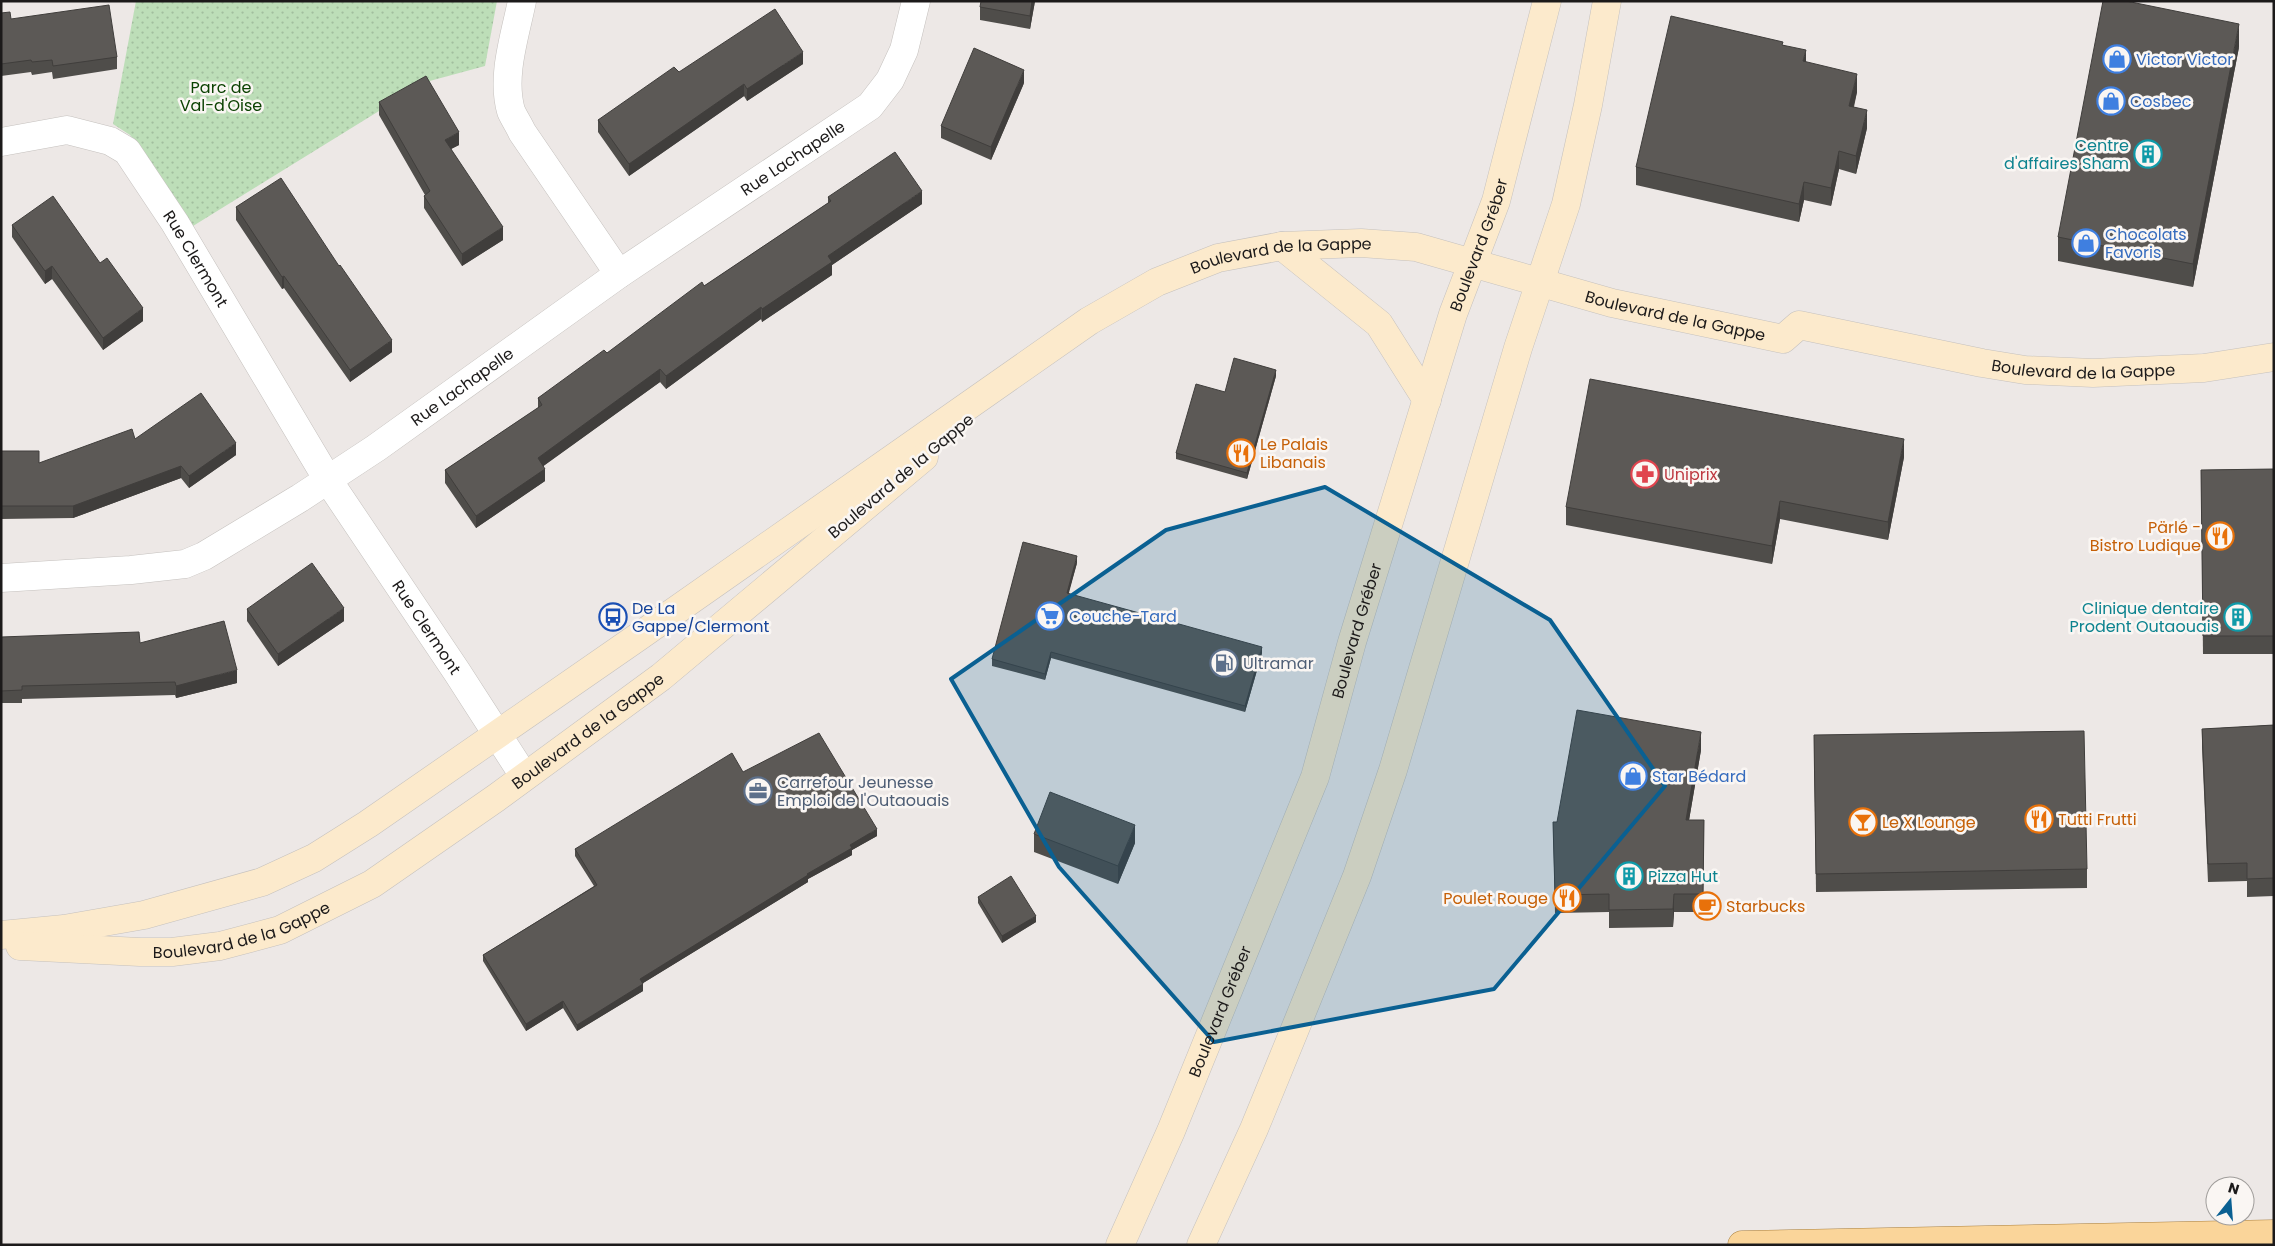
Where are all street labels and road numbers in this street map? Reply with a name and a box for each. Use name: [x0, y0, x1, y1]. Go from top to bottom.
street label: Rue Lachapelle: [736, 115, 849, 201]
street label: Boulevard Gréber: [1444, 176, 1513, 315]
street label: Rue Clermont: [158, 206, 234, 311]
street label: Boulevard de la Gappe: [1187, 231, 1373, 279]
street label: Boulevard de la Gappe: [1583, 284, 1768, 347]
street label: Rue Lachapelle: [406, 342, 518, 431]
street label: Boulevard de la Gappe: [1990, 353, 2176, 385]
street label: Boulevard de la Gappe: [823, 408, 979, 544]
street label: Boulevard Gréber: [1326, 560, 1387, 701]
street label: Rue Clermont: [387, 575, 467, 679]
street label: Boulevard de la Gappe: [507, 667, 669, 794]
street label: Boulevard de la Gappe: [153, 895, 334, 964]
street label: Boulevard Gréber: [1183, 942, 1257, 1081]

